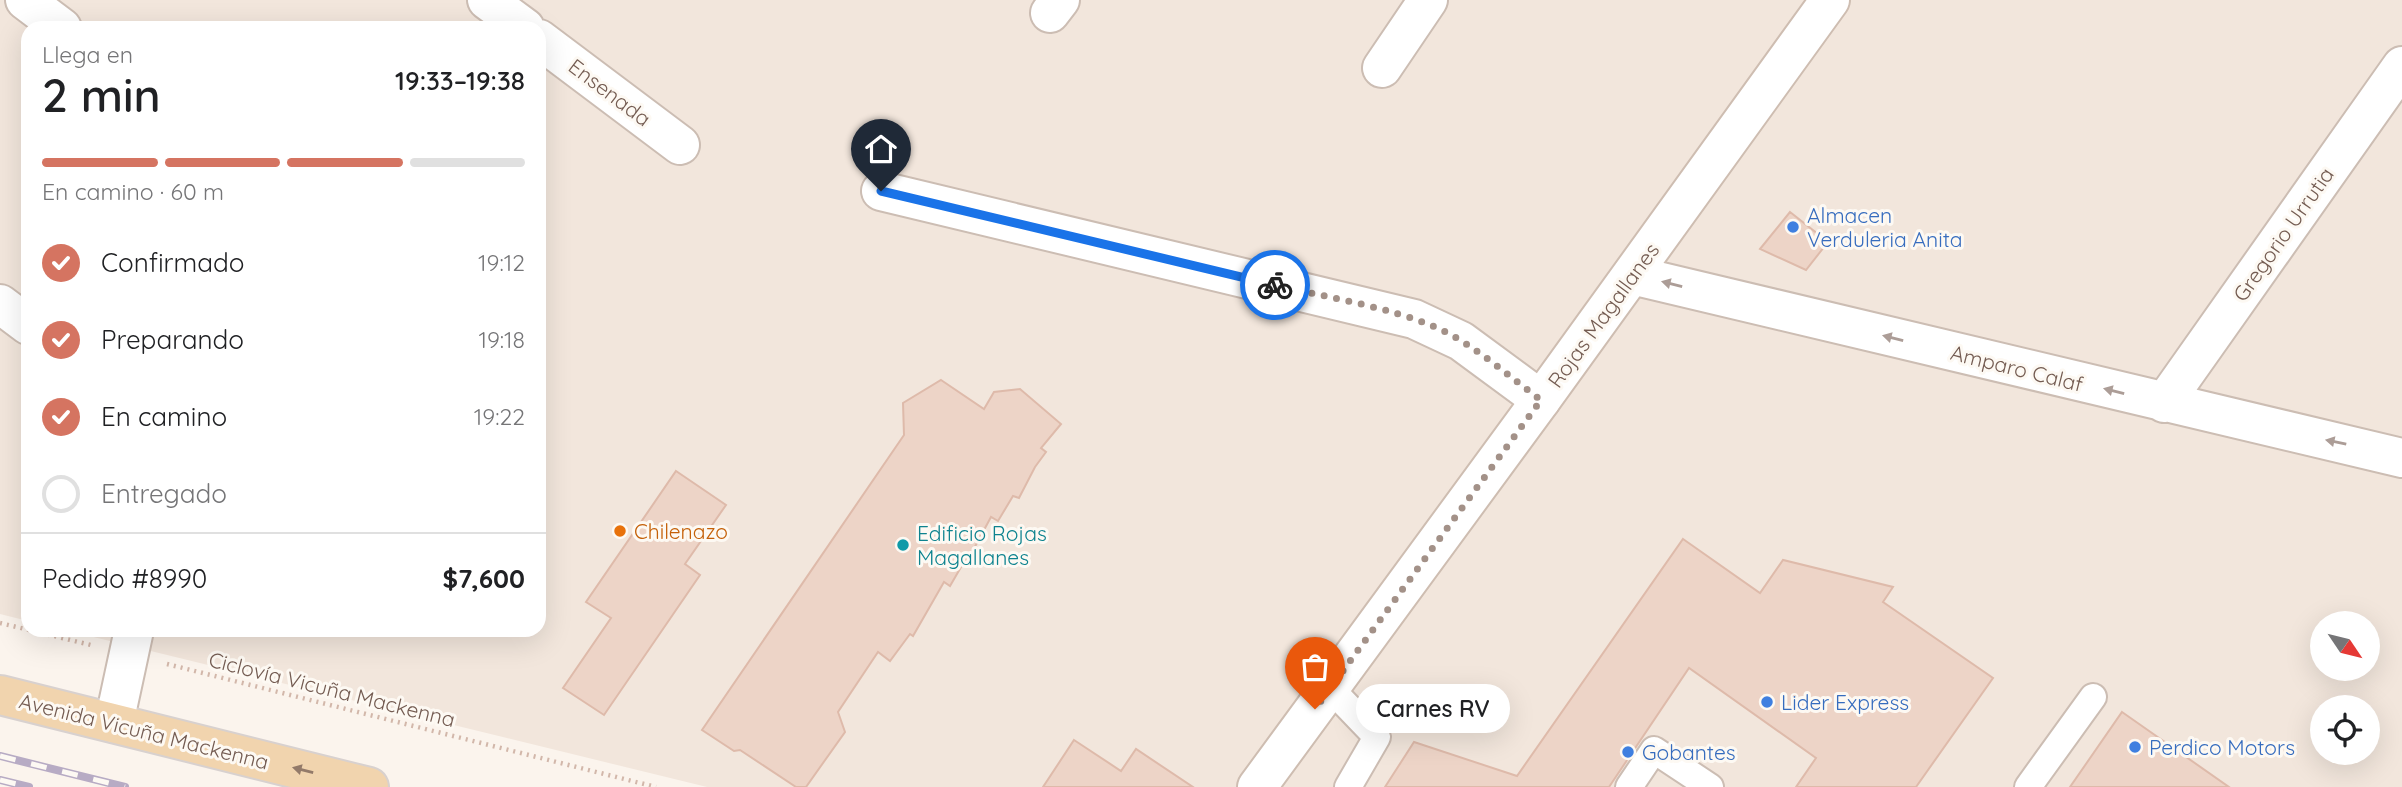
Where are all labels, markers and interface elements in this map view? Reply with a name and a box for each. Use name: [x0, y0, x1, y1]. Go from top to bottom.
text: Llega en: [42, 40, 133, 69]
street label: Ensenada: [564, 53, 656, 131]
text: 19:33–19:38: [395, 64, 525, 97]
text: 2 min: [42, 66, 161, 124]
pin: [851, 119, 911, 191]
icon: home: [862, 130, 900, 168]
street label: Gregorio Urrutia: [2227, 162, 2339, 306]
text: En camino · 60 m: [42, 177, 224, 206]
place label: Almacen Verduleria Anita: [1807, 202, 1963, 252]
marker: Almacen Verduleria Anita: [1785, 219, 1801, 235]
street label: Rojas Magallanes: [1542, 238, 1664, 392]
icon: check: [42, 244, 80, 282]
text: Confirmado: [101, 246, 245, 279]
text: 19:12: [478, 248, 525, 277]
courier: [1240, 250, 1310, 320]
icon: bike: [1256, 266, 1294, 304]
one-way arrow: [1661, 278, 1683, 289]
icon: check: [42, 321, 80, 359]
text: Preparando: [101, 323, 244, 356]
text: 19:18: [478, 325, 525, 354]
one-way arrow: [1882, 332, 1904, 343]
street label: Amparo Calaf: [1948, 339, 2086, 397]
one-way arrow: [2103, 385, 2125, 396]
icon: check: [42, 398, 80, 436]
text: En camino: [101, 400, 227, 433]
text: 19:22: [474, 402, 525, 431]
one-way arrow: [2325, 437, 2347, 448]
text: Entregado: [101, 477, 227, 510]
place label: Chilenazo: [634, 518, 728, 544]
place label: Edificio Rojas Magallanes: [917, 520, 1047, 570]
marker: Chilenazo: [612, 523, 628, 539]
marker: Edificio Rojas Magallanes: [895, 537, 911, 553]
text: Pedido #8990: [42, 562, 207, 595]
text: $7,600: [443, 562, 525, 595]
north arrow: [2310, 611, 2380, 681]
map controls: [2310, 611, 2380, 765]
pin: [1285, 637, 1345, 709]
street label: Ciclovía Vicuña Mackenna: [206, 646, 458, 732]
icon: bag: [1296, 648, 1334, 686]
callout: Carnes RV: [1357, 684, 1511, 734]
street label: Avenida Vicuña Mackenna: [17, 687, 271, 775]
place label: Lider Express: [1781, 689, 1909, 715]
text: Carnes RV: [1376, 694, 1490, 723]
marker: Lider Express: [1759, 694, 1775, 710]
button: locate: [2310, 695, 2380, 765]
place label: Perdico Motors: [2149, 734, 2295, 760]
place label: Gobantes: [1642, 739, 1736, 765]
marker: Perdico Motors: [2127, 739, 2143, 755]
marker: Gobantes: [1620, 744, 1636, 760]
one-way arrow: [291, 764, 313, 775]

